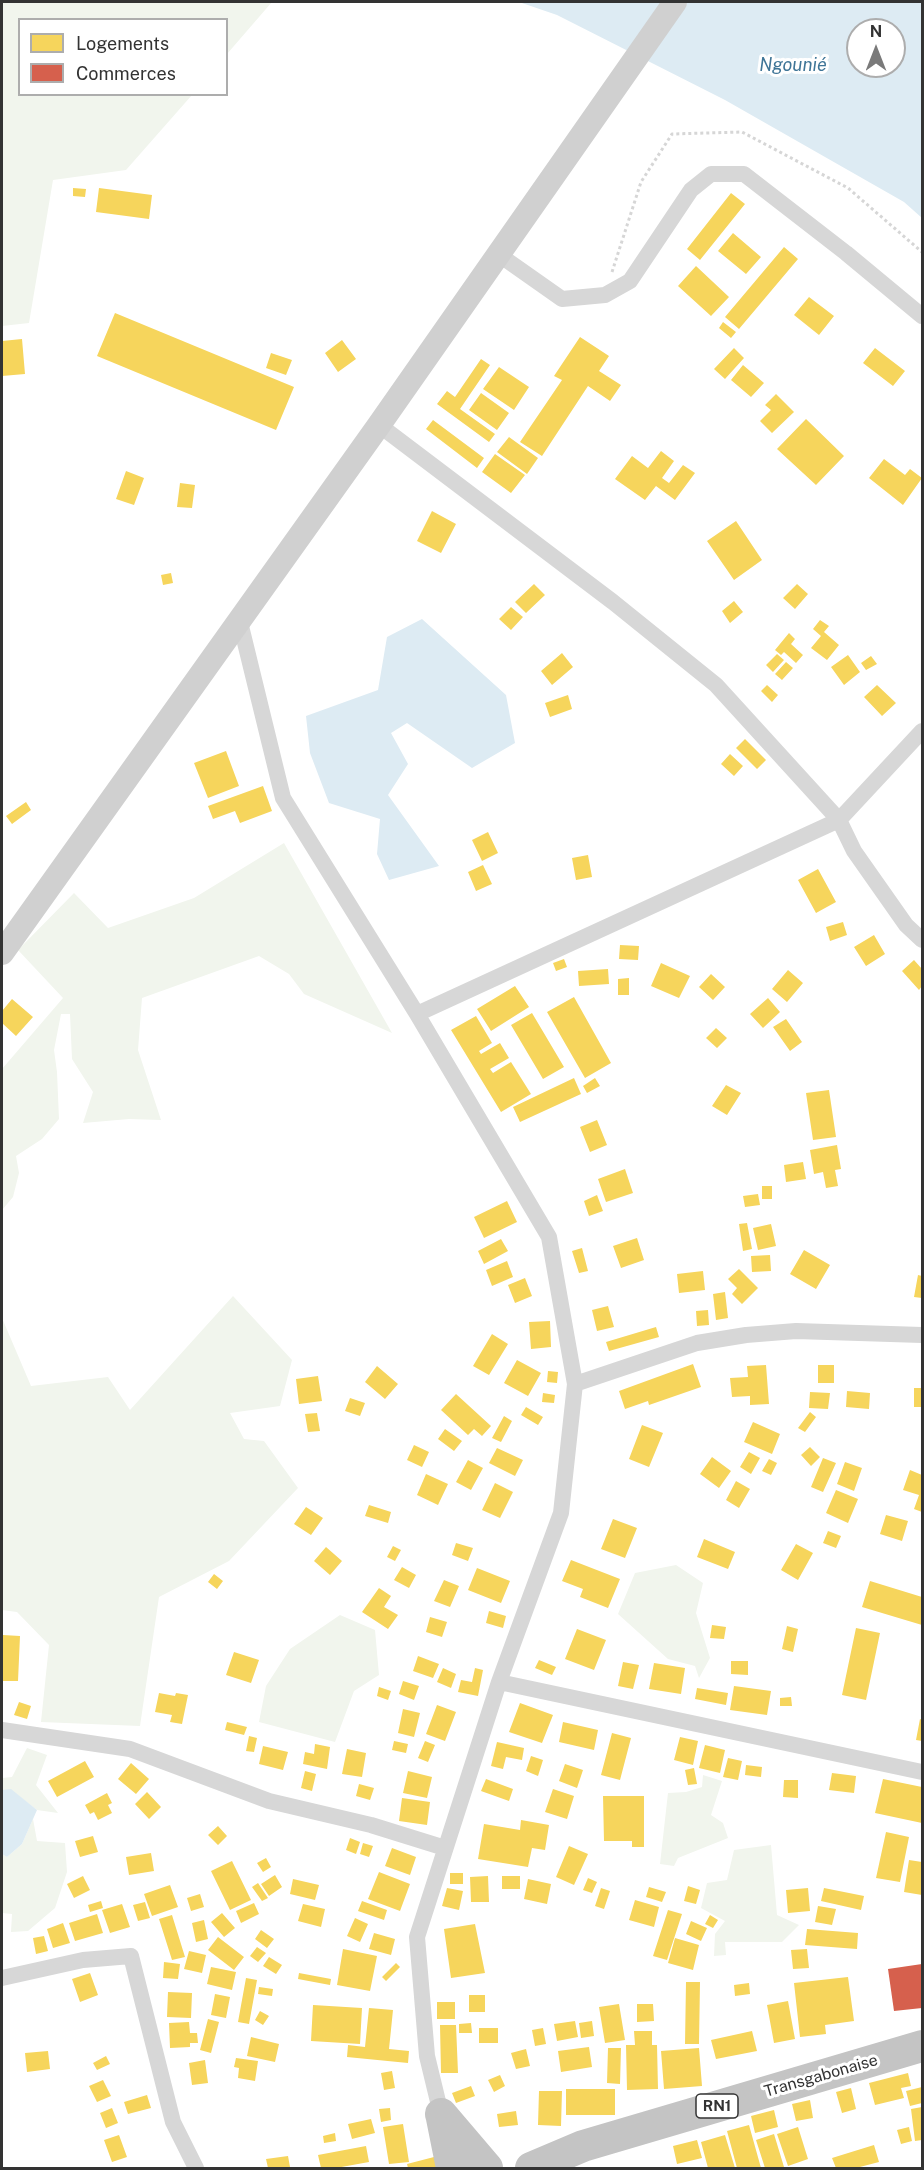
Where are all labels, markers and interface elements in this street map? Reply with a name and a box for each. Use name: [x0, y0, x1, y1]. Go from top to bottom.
legend: [18, 18, 228, 96]
north arrow: [846, 18, 906, 78]
text: N: [870, 22, 882, 41]
text: Logements: [76, 33, 169, 54]
water label: Ngounié: [759, 54, 827, 76]
text: Commerces: [76, 63, 176, 84]
street label: Transgabonaise: [762, 2051, 880, 2101]
road number: RN1: [696, 2094, 738, 2118]

